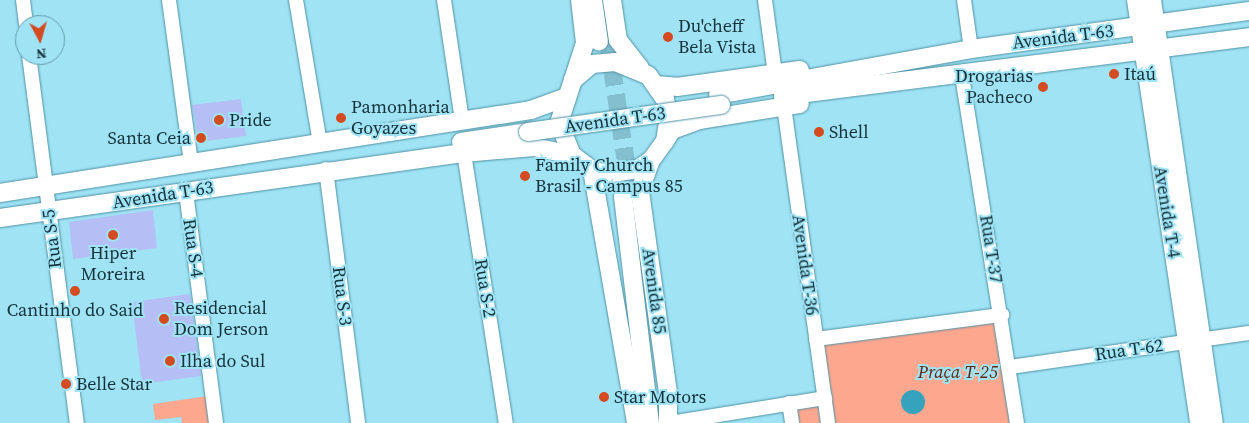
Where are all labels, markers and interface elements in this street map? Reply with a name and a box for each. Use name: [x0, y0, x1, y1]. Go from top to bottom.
north arrow: [15, 15, 65, 65]
place label: Du'cheff Bela Vista: [678, 16, 757, 58]
street label: Avenida T-63: [1011, 20, 1115, 54]
marker: Du'cheff Bela Vista: [662, 31, 674, 43]
text: N: [35, 43, 48, 64]
place label: Itaú: [1124, 63, 1156, 85]
place label: Drogarias Pacheco: [955, 66, 1033, 108]
marker: Itaú: [1108, 68, 1120, 80]
marker: Drogarias Pacheco: [1037, 81, 1049, 93]
place label: Pamonharia Goyazes: [351, 97, 450, 140]
street label: Avenida T-63: [563, 102, 667, 138]
place label: Pride: [229, 109, 272, 131]
marker: Pamonharia Goyazes: [335, 112, 347, 124]
marker: Pride: [213, 114, 225, 126]
place label: Shell: [829, 121, 869, 143]
marker: Shell: [813, 126, 825, 138]
place label: Santa Ceia: [108, 127, 191, 149]
marker: Santa Ceia: [195, 132, 207, 144]
place label: Family Church Brasil - Campus 85: [535, 155, 683, 198]
street label: Avenida T-4: [1149, 164, 1185, 260]
marker: Family Church Brasil - Campus 85: [519, 170, 531, 182]
street label: Avenida T-63: [111, 176, 215, 214]
street label: Rua S-5: [38, 208, 66, 270]
street label: Avenida T-36: [787, 213, 823, 317]
street label: Rua T-37: [975, 213, 1007, 285]
street label: Rua S-4: [178, 217, 208, 279]
marker: Hiper Moreira: [107, 229, 119, 241]
place label: Hiper Moreira: [81, 243, 145, 286]
street label: Avenida 85: [637, 247, 671, 335]
street label: Rua S-2: [470, 257, 500, 319]
street label: Rua S-3: [328, 265, 356, 327]
marker: Cantinho do Said: [69, 285, 81, 297]
place label: Residencial Dom Jerson: [174, 298, 269, 340]
place label: Cantinho do Said: [7, 299, 143, 321]
marker: Residencial Dom Jerson: [158, 313, 170, 325]
street label: Rua T-62: [1093, 334, 1165, 366]
place label: Ilha do Sul: [180, 350, 265, 372]
marker: Ilha do Sul: [164, 355, 176, 367]
park label: Praça T-25: [918, 361, 998, 383]
place label: Belle Star: [76, 373, 152, 395]
marker: Belle Star: [60, 378, 72, 390]
place label: Star Motors: [614, 386, 706, 408]
marker: Star Motors: [598, 391, 610, 403]

